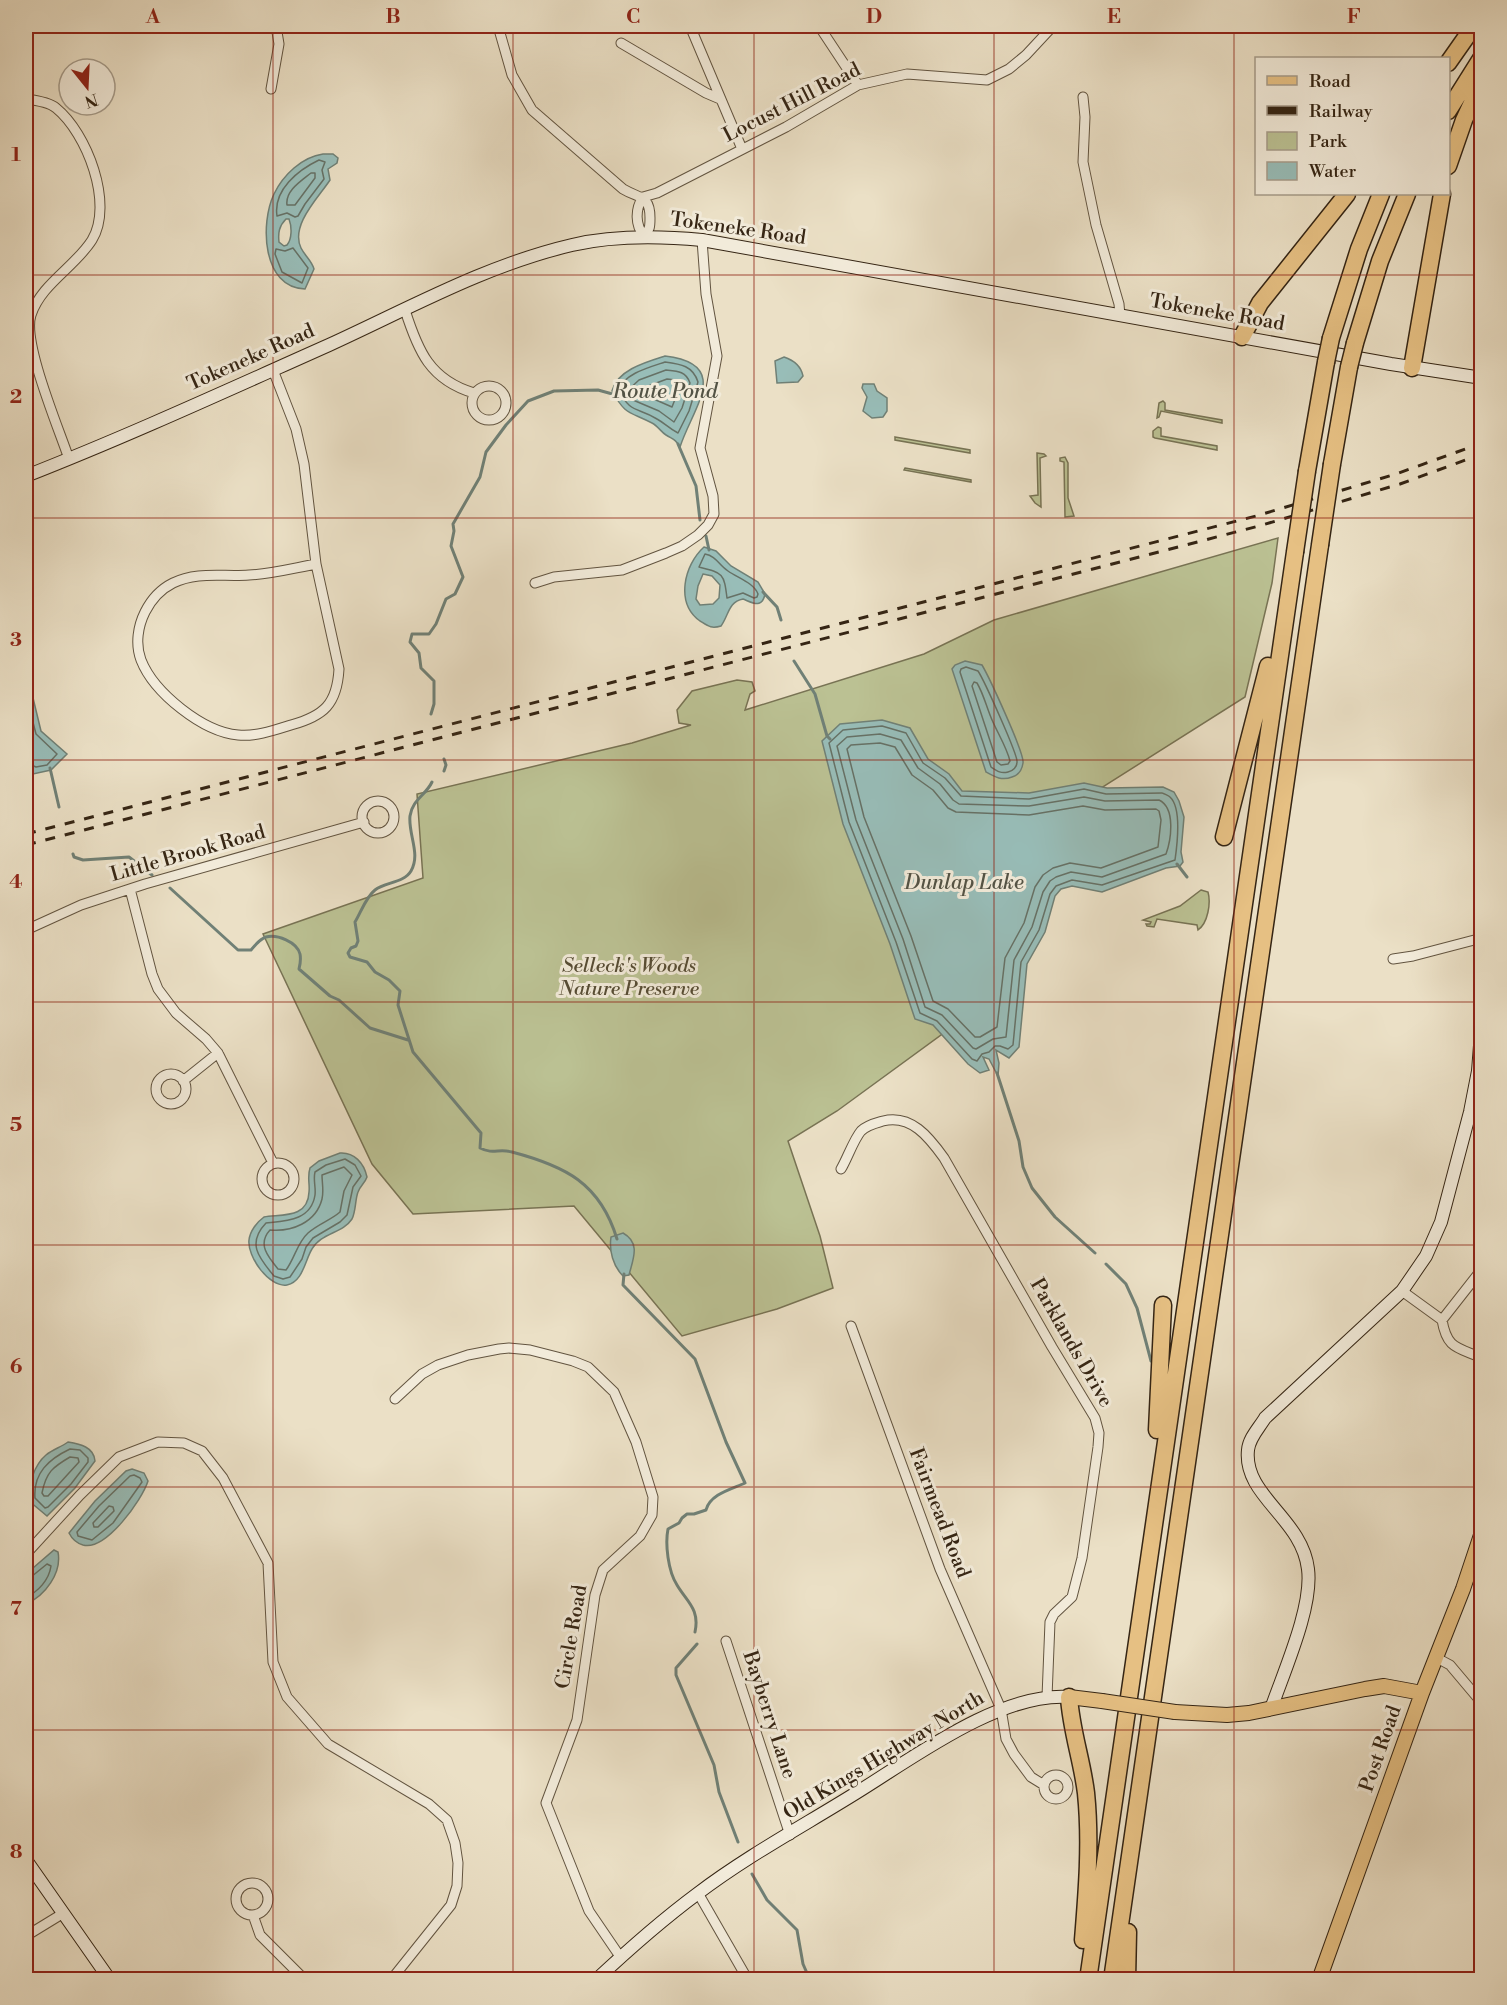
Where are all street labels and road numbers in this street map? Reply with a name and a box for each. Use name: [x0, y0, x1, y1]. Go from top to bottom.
street label: Locust Hill Road: [719, 57, 866, 148]
street label: Tokeneke Road: [669, 207, 808, 251]
street label: Tokeneke Road: [1147, 289, 1287, 337]
street label: Tokeneke Road: [183, 319, 319, 397]
street label: Little Brook Road: [108, 820, 269, 888]
street label: Parklands Drive: [1024, 1274, 1118, 1412]
street label: Fairmead Road: [903, 1444, 975, 1582]
street label: Circle Road: [551, 1582, 594, 1691]
street label: Bayberry Lane: [736, 1647, 801, 1782]
street label: Old Kings Highway North: [779, 1686, 989, 1826]
street label: Post Road: [1355, 1702, 1408, 1796]

